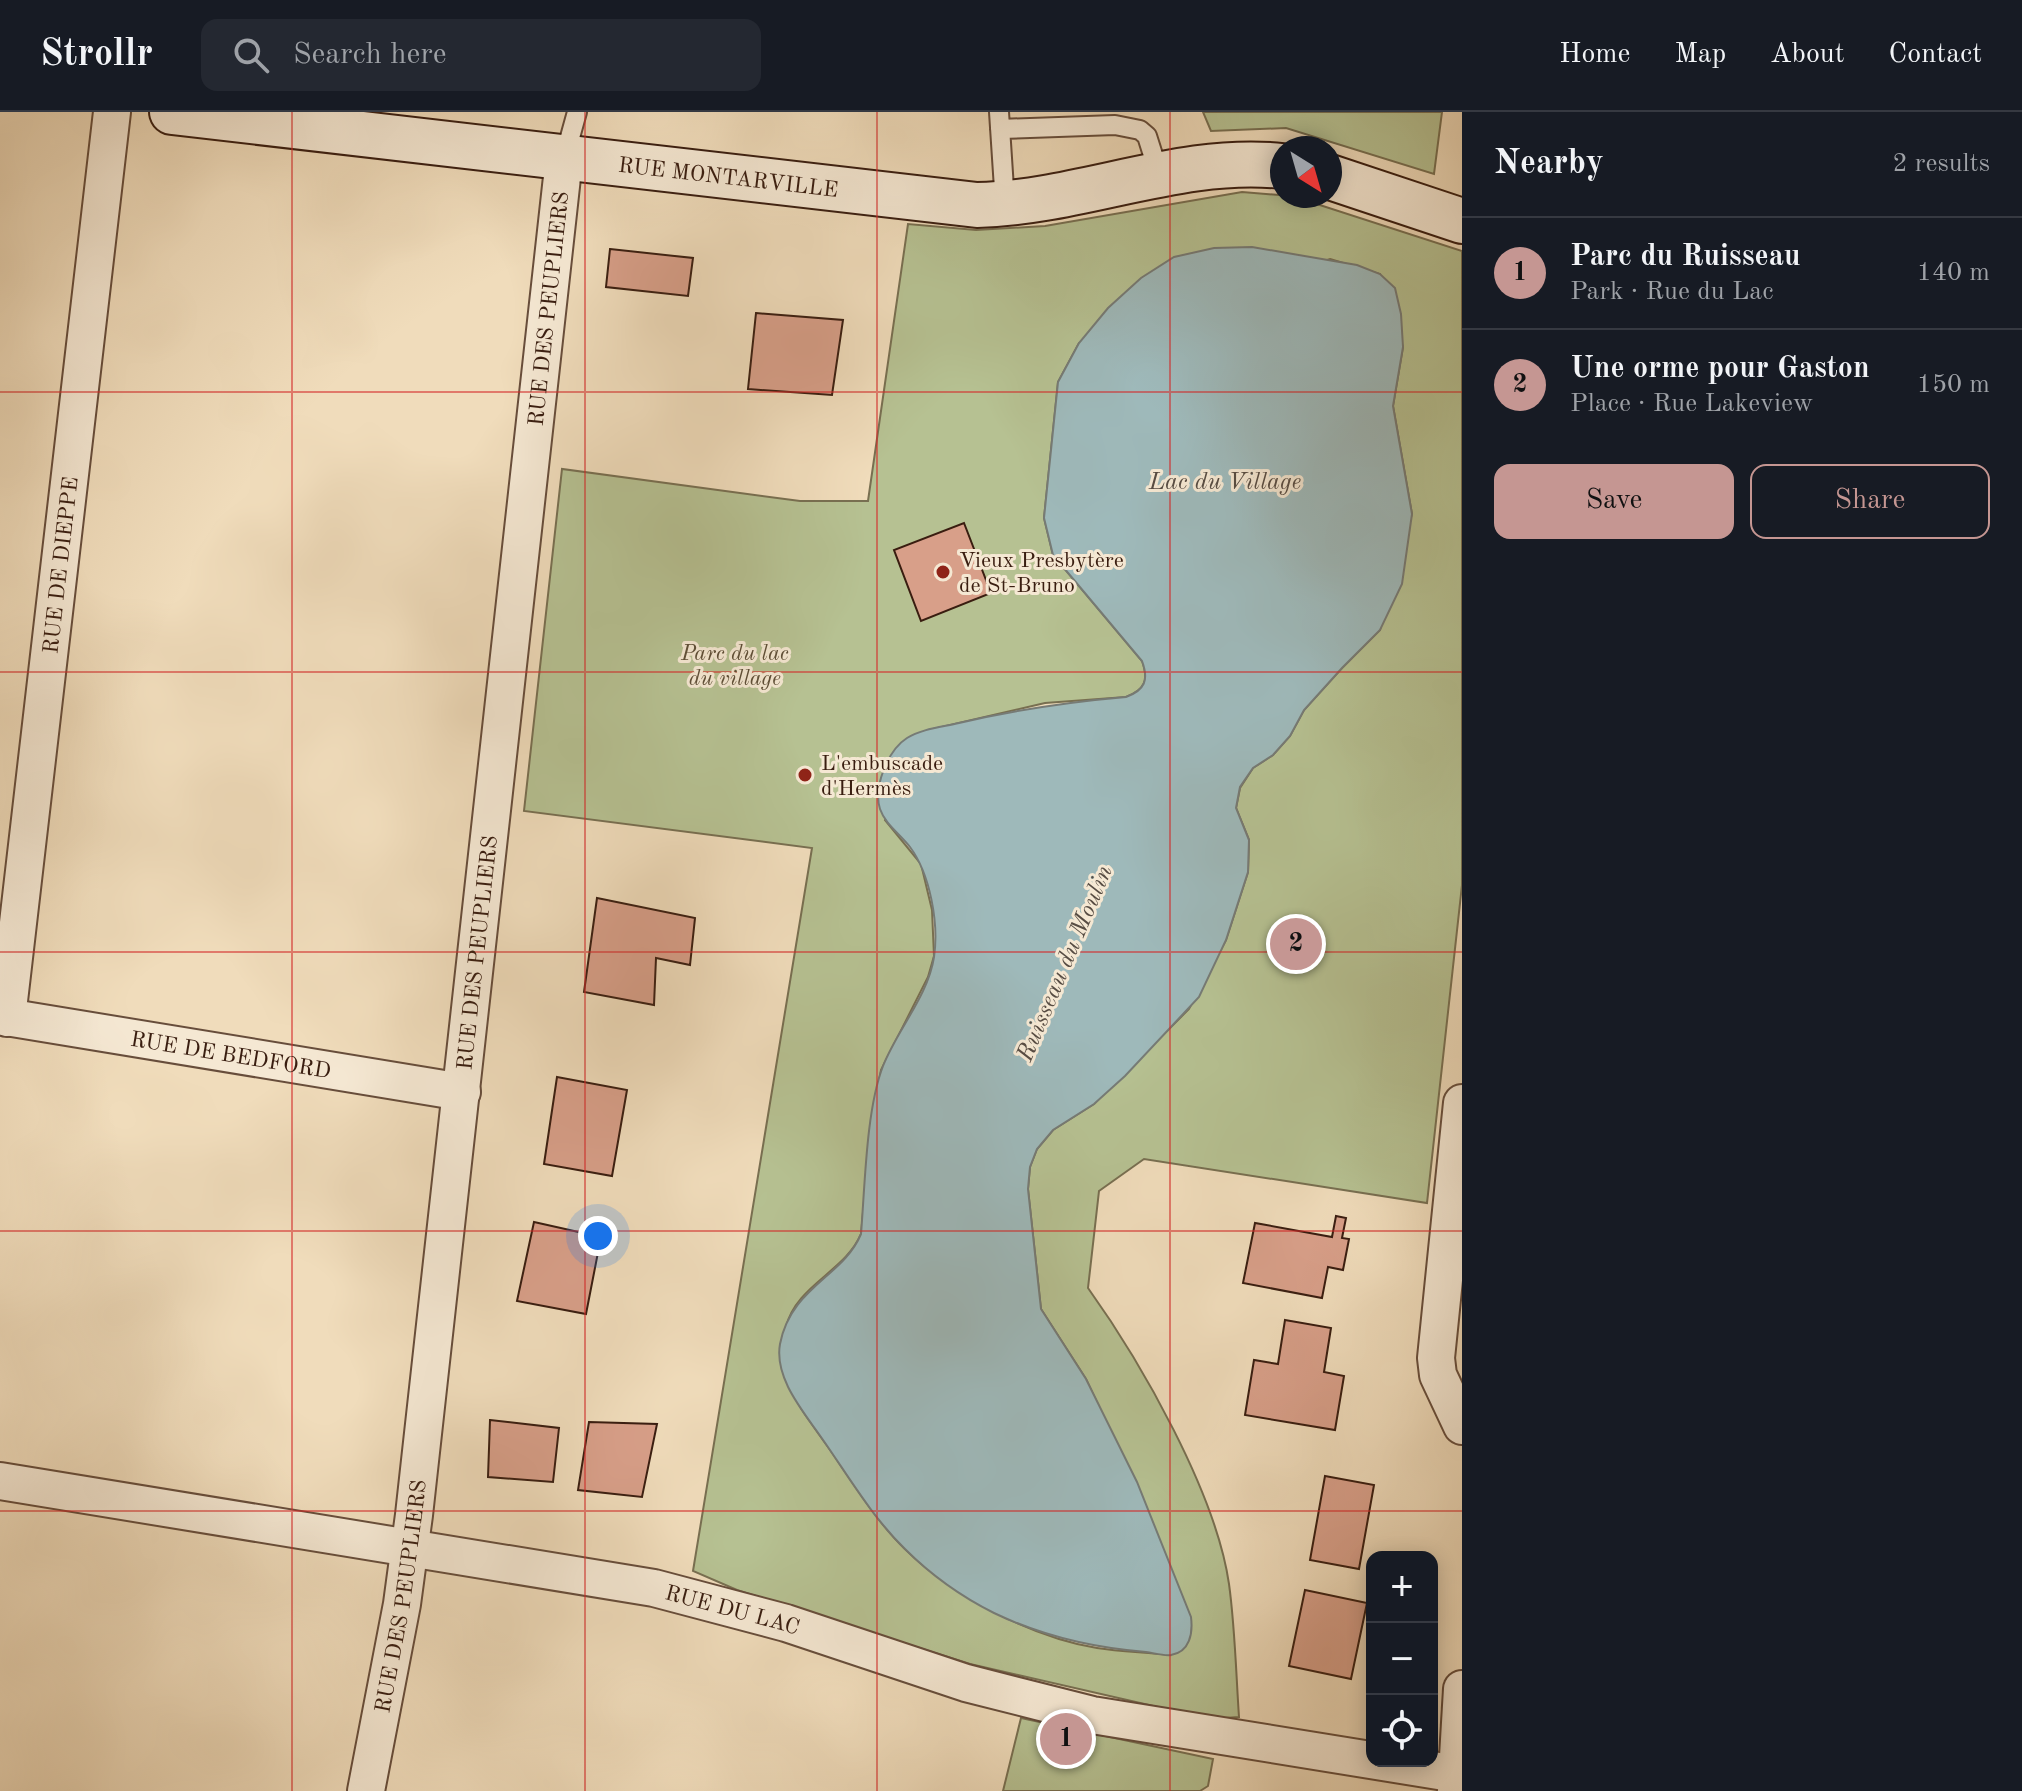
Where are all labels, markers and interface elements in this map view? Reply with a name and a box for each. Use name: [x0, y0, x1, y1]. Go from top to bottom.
search box: [201, 19, 761, 91]
icon: search: [229, 33, 273, 77]
text: Strollr: [40, 36, 153, 74]
text: Search here: [293, 40, 446, 70]
text: Home: [1559, 41, 1630, 69]
text: Map: [1674, 41, 1726, 69]
text: About: [1770, 41, 1845, 69]
text: Contact: [1889, 41, 1982, 69]
north arrow: [1270, 136, 1342, 208]
text: Nearby: [1494, 147, 1604, 181]
text: 2 results: [1892, 151, 1990, 177]
street label: RUE MONTARVILLE: [617, 155, 839, 202]
street label: RUE DES PEUPLIERS: [526, 190, 573, 427]
text: Parc du Ruisseau: [1570, 242, 1800, 272]
text: 1: [1512, 260, 1528, 286]
text: 140 m: [1917, 260, 1990, 286]
text: Park · Rue du Lac: [1570, 279, 1773, 305]
text: Une orme pour Gaston: [1570, 354, 1870, 384]
text: 2: [1512, 372, 1528, 398]
text: 150 m: [1917, 372, 1990, 398]
text: Place · Rue Lakeview: [1570, 391, 1813, 417]
button: Save: [1494, 464, 1734, 539]
button: Share: [1750, 464, 1990, 539]
water label: Lac du Village: [1148, 471, 1301, 495]
street label: RUE DE DIEPPE: [40, 475, 83, 655]
place label: Vieux Presbytère de St-Bruno: [959, 550, 1124, 597]
marker: Vieux Presbytère de St-Bruno: [934, 563, 952, 581]
park label: Parc du lac du village: [680, 643, 789, 690]
place label: L'embuscade d'Hermès: [821, 753, 943, 800]
marker: L'embuscade d'Hermès: [796, 766, 814, 784]
street label: RUE DES PEUPLIERS: [454, 834, 502, 1071]
water label: Ruisseau du Moulin: [1013, 862, 1118, 1066]
pin: 2: [1270, 914, 1322, 974]
street label: RUE DE BEDFORD: [129, 1029, 332, 1083]
your location: [578, 1216, 618, 1256]
street label: RUE DES PEUPLIERS: [372, 1478, 431, 1715]
map controls: [1366, 1551, 1438, 1767]
button: +: [1366, 1551, 1438, 1623]
street label: RUE DU LAC: [662, 1582, 802, 1640]
button: −: [1366, 1623, 1438, 1695]
button: locate: [1366, 1695, 1438, 1767]
pin: 1: [1040, 1709, 1092, 1769]

